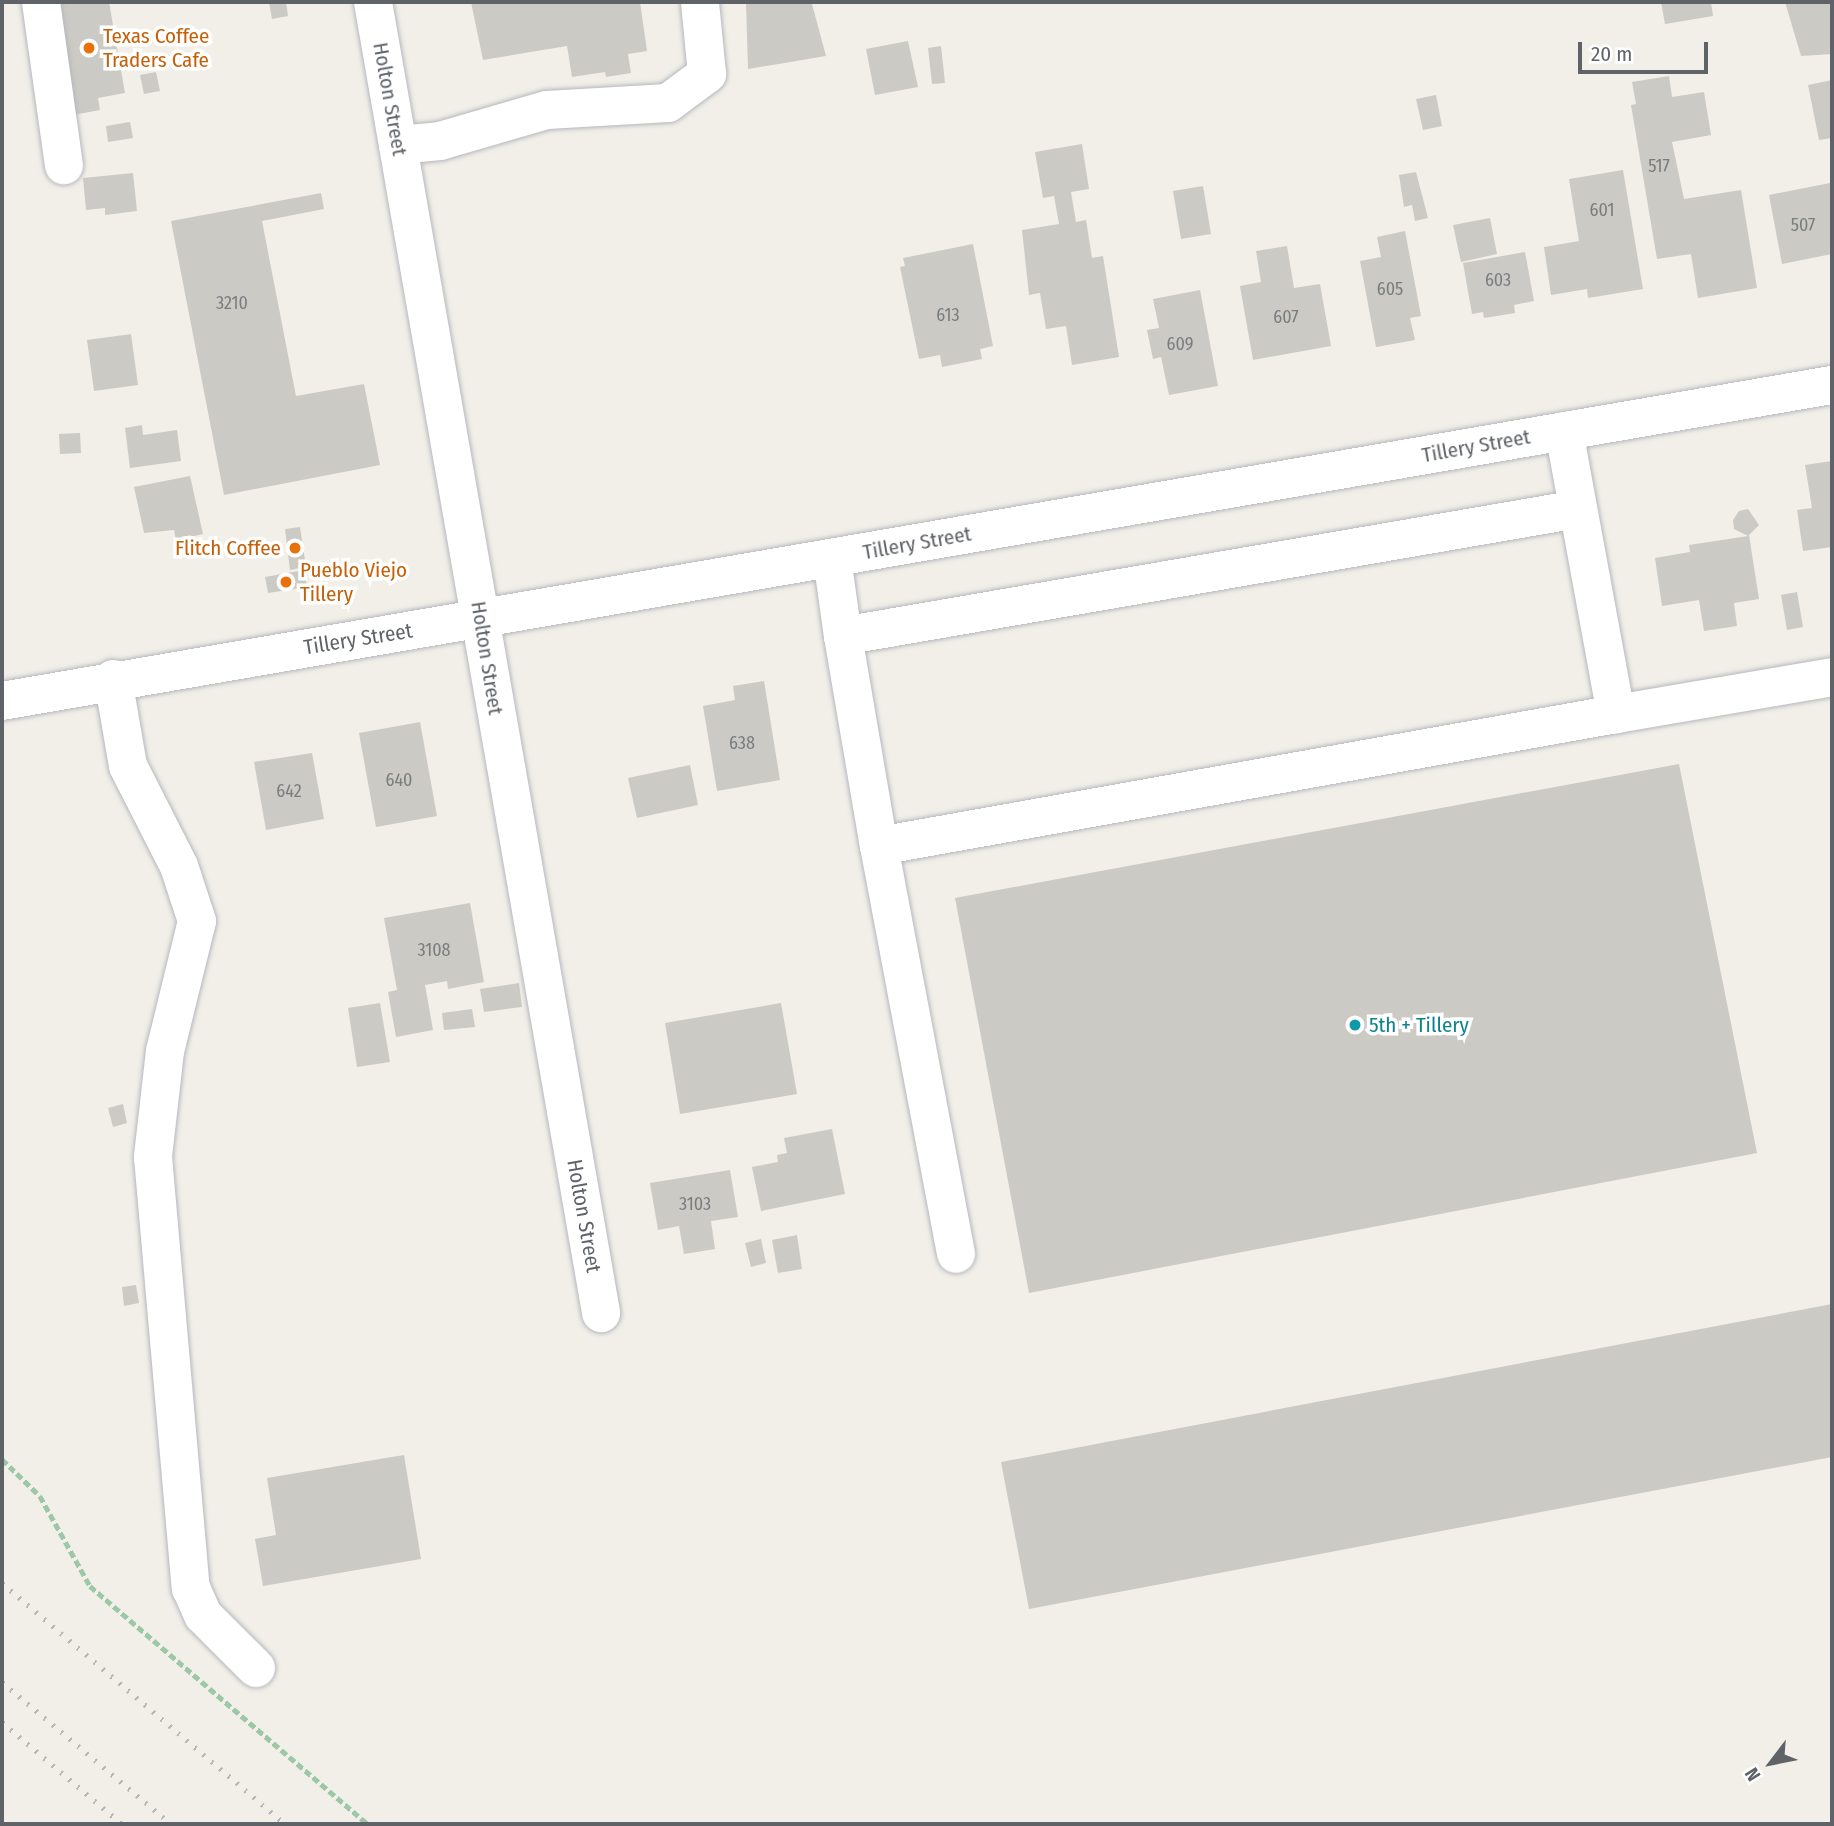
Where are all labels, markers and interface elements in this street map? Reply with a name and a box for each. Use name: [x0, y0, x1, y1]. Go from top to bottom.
place label: Texas Coffee Traders Cafe: [103, 23, 209, 73]
scale bar: [1582, 28, 1712, 72]
marker: Texas Coffee Traders Cafe: [81, 40, 97, 56]
street label: Holton Street: [368, 40, 412, 158]
text: 20 m: [1591, 41, 1632, 67]
house number: 517: [1648, 155, 1670, 177]
house number: 601: [1590, 199, 1614, 221]
house number: 507: [1791, 214, 1815, 236]
house number: 603: [1485, 269, 1511, 291]
house number: 605: [1377, 278, 1403, 300]
house number: 3210: [216, 292, 248, 314]
house number: 613: [936, 304, 960, 326]
house number: 607: [1273, 306, 1299, 328]
house number: 609: [1167, 333, 1193, 355]
street label: Tillery Street: [1420, 424, 1532, 468]
street label: Tillery Street: [861, 521, 973, 565]
place label: Flitch Coffee: [175, 535, 281, 561]
marker: Flitch Coffee: [287, 540, 303, 556]
place label: Pueblo Viejo Tillery: [300, 557, 407, 607]
marker: Pueblo Viejo Tillery: [278, 574, 294, 590]
street label: Holton Street: [466, 599, 508, 717]
street label: Tillery Street: [302, 618, 414, 660]
house number: 638: [729, 732, 755, 754]
house number: 640: [385, 769, 413, 791]
house number: 642: [276, 780, 302, 802]
house number: 3108: [417, 939, 451, 961]
place label: 5th + Tillery: [1369, 1012, 1469, 1038]
marker: 5th + Tillery: [1347, 1017, 1363, 1033]
street label: Holton Street: [562, 1157, 606, 1275]
house number: 3103: [679, 1193, 711, 1215]
north arrow: [1736, 1728, 1806, 1798]
text: N: [1740, 1763, 1766, 1785]

